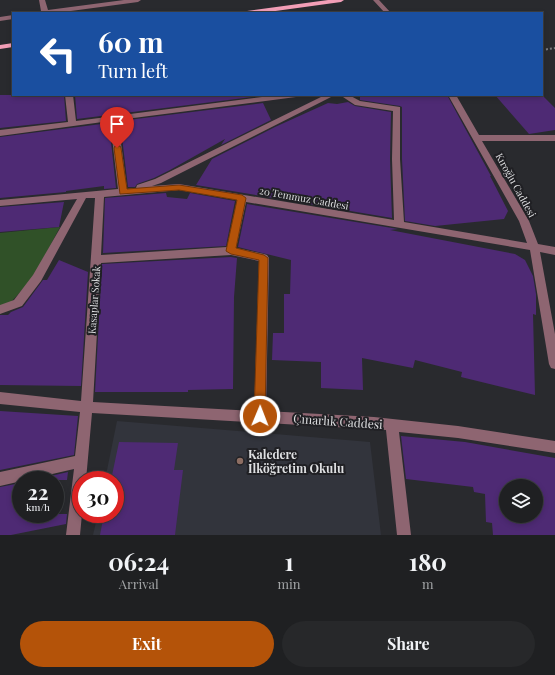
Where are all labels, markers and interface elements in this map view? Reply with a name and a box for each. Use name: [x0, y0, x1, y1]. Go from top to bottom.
text: 60 m: [98, 23, 164, 60]
icon: left: [32, 28, 84, 80]
text: Turn left: [98, 59, 168, 83]
pin: [100, 107, 134, 148]
icon: arrive: [106, 113, 128, 135]
street label: Kıroğlu Caddesi: [493, 150, 540, 220]
street label: 20 Temmuz Caddesi: [258, 183, 350, 213]
street label: Kasaplar Sokak: [85, 265, 103, 334]
position arrow: [239, 395, 281, 437]
street label: Çınarlık Caddesi: [293, 410, 384, 432]
place label: Kaledere İlköğretim Okulu: [248, 446, 345, 476]
marker: Kaledere İlköğretim Okulu: [235, 456, 245, 466]
speed limit sign: 30: [72, 471, 124, 523]
text: 22: [28, 478, 48, 505]
map controls: [499, 479, 543, 523]
button: layers: [499, 479, 543, 523]
text: km/h: [26, 500, 50, 514]
text: 06:24: [108, 545, 169, 577]
text: 1: [284, 545, 294, 577]
text: 180: [409, 545, 447, 577]
text: Arrival: [119, 575, 159, 592]
text: min: [277, 575, 301, 592]
text: m: [422, 575, 434, 592]
button: Exit: [20, 621, 274, 667]
button: Share: [282, 621, 535, 667]

